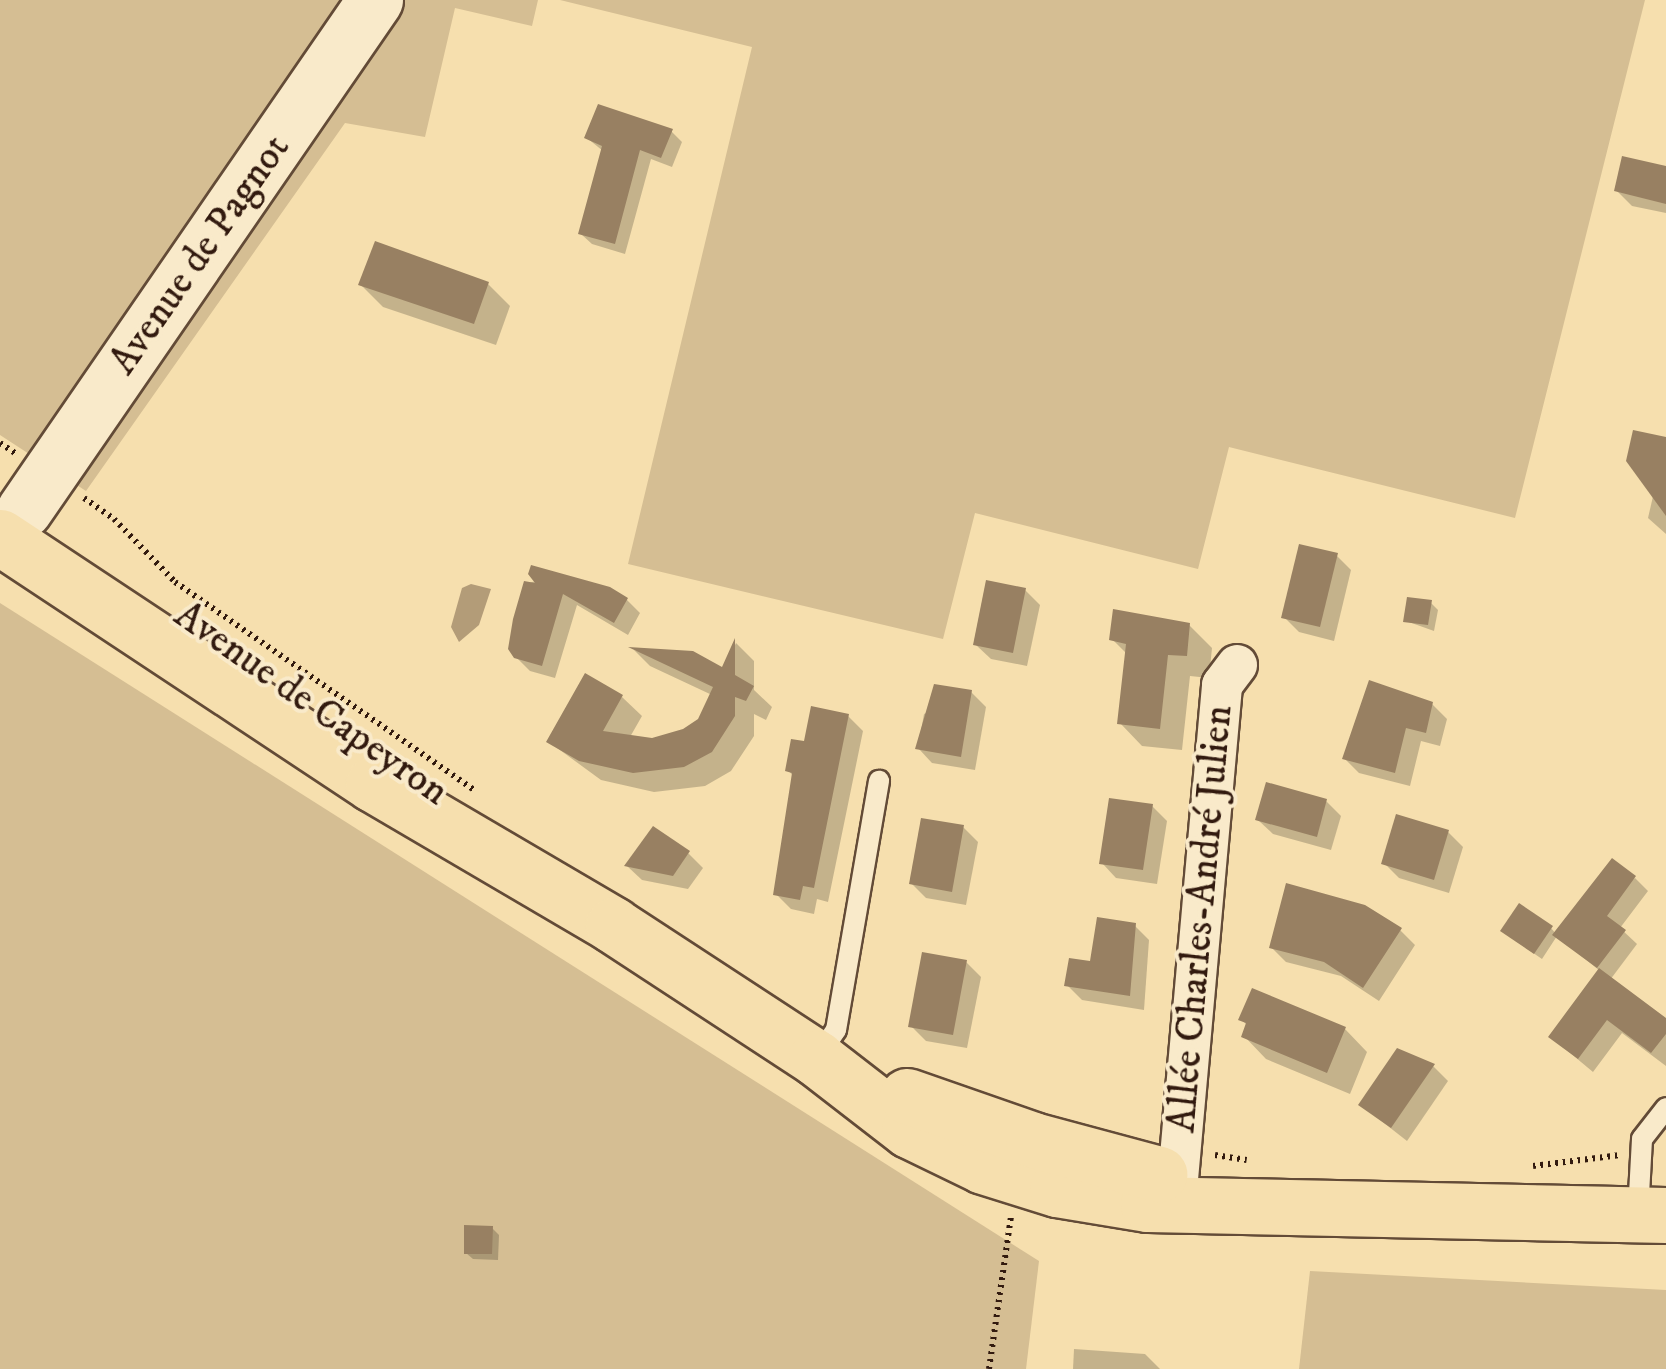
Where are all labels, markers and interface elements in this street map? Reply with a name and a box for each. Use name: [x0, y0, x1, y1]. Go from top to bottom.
street label: Avenue de Pagnot: [100, 126, 300, 384]
street label: Avenue de Capeyron: [165, 592, 457, 816]
street label: Allée Charles-André Julien: [1158, 703, 1244, 1135]

